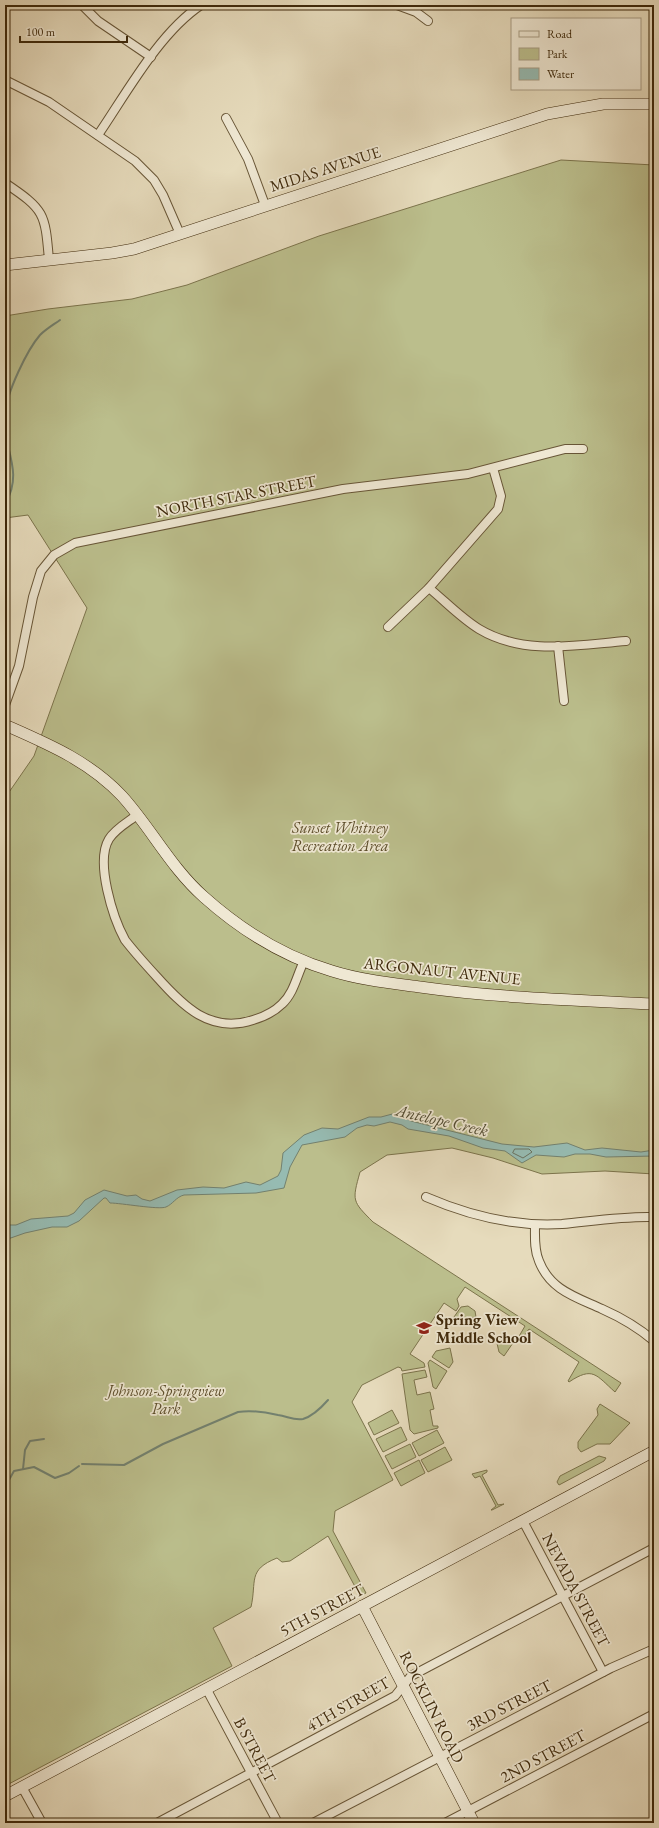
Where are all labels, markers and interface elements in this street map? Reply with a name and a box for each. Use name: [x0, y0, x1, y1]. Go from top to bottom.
scale bar: [20, 18, 127, 44]
legend: [511, 18, 641, 90]
text: 100 m: [26, 24, 56, 40]
text: Road: [547, 26, 573, 42]
text: Park: [547, 46, 568, 62]
text: Water: [547, 66, 574, 82]
street label: MIDAS AVENUE: [267, 141, 383, 197]
street label: NORTH STAR STREET: [154, 470, 318, 522]
park label: Sunset Whitney Recreation Area: [291, 817, 389, 856]
street label: ARGONAUT AVENUE: [361, 952, 522, 990]
water label: Antelope Creek: [392, 1098, 491, 1141]
place label: Spring View Middle School: [436, 1309, 532, 1348]
school or university icon: Spring View Middle School: [415, 1319, 433, 1337]
park label: Johnson-Springview Park: [105, 1380, 224, 1419]
street label: NEVADA STREET: [537, 1530, 615, 1651]
street label: 5TH STREET: [276, 1579, 368, 1641]
street label: ROCKLIN ROAD: [395, 1648, 469, 1766]
street label: 4TH STREET: [303, 1672, 394, 1736]
street label: 3RD STREET: [463, 1674, 555, 1735]
street label: B STREET: [229, 1714, 281, 1786]
street label: 2ND STREET: [497, 1725, 590, 1787]

